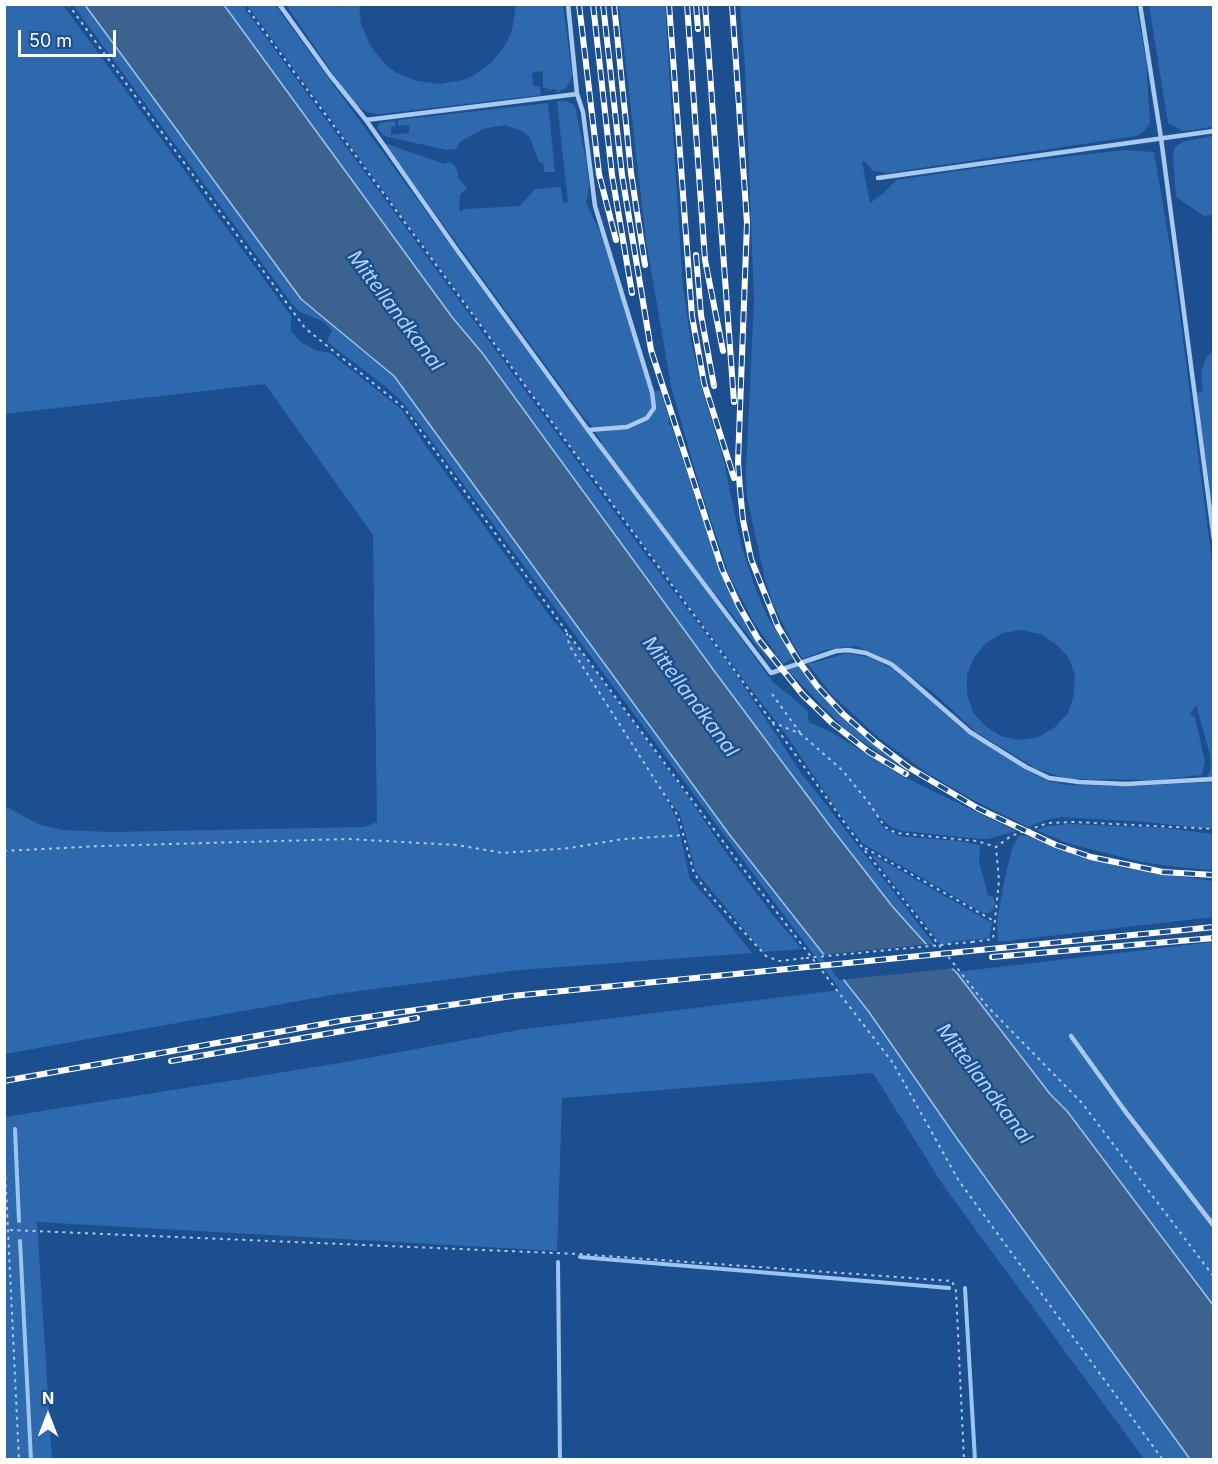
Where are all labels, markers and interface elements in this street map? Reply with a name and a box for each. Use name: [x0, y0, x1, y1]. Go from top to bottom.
scale bar: [21, 18, 118, 56]
text: 50 m: [29, 30, 72, 51]
water label: Mittellandkanal: [342, 246, 448, 376]
water label: Mittellandkanal: [637, 632, 743, 762]
water label: Mittellandkanal: [931, 1019, 1037, 1149]
north arrow: [18, 1386, 78, 1446]
text: N: [42, 1388, 54, 1408]

